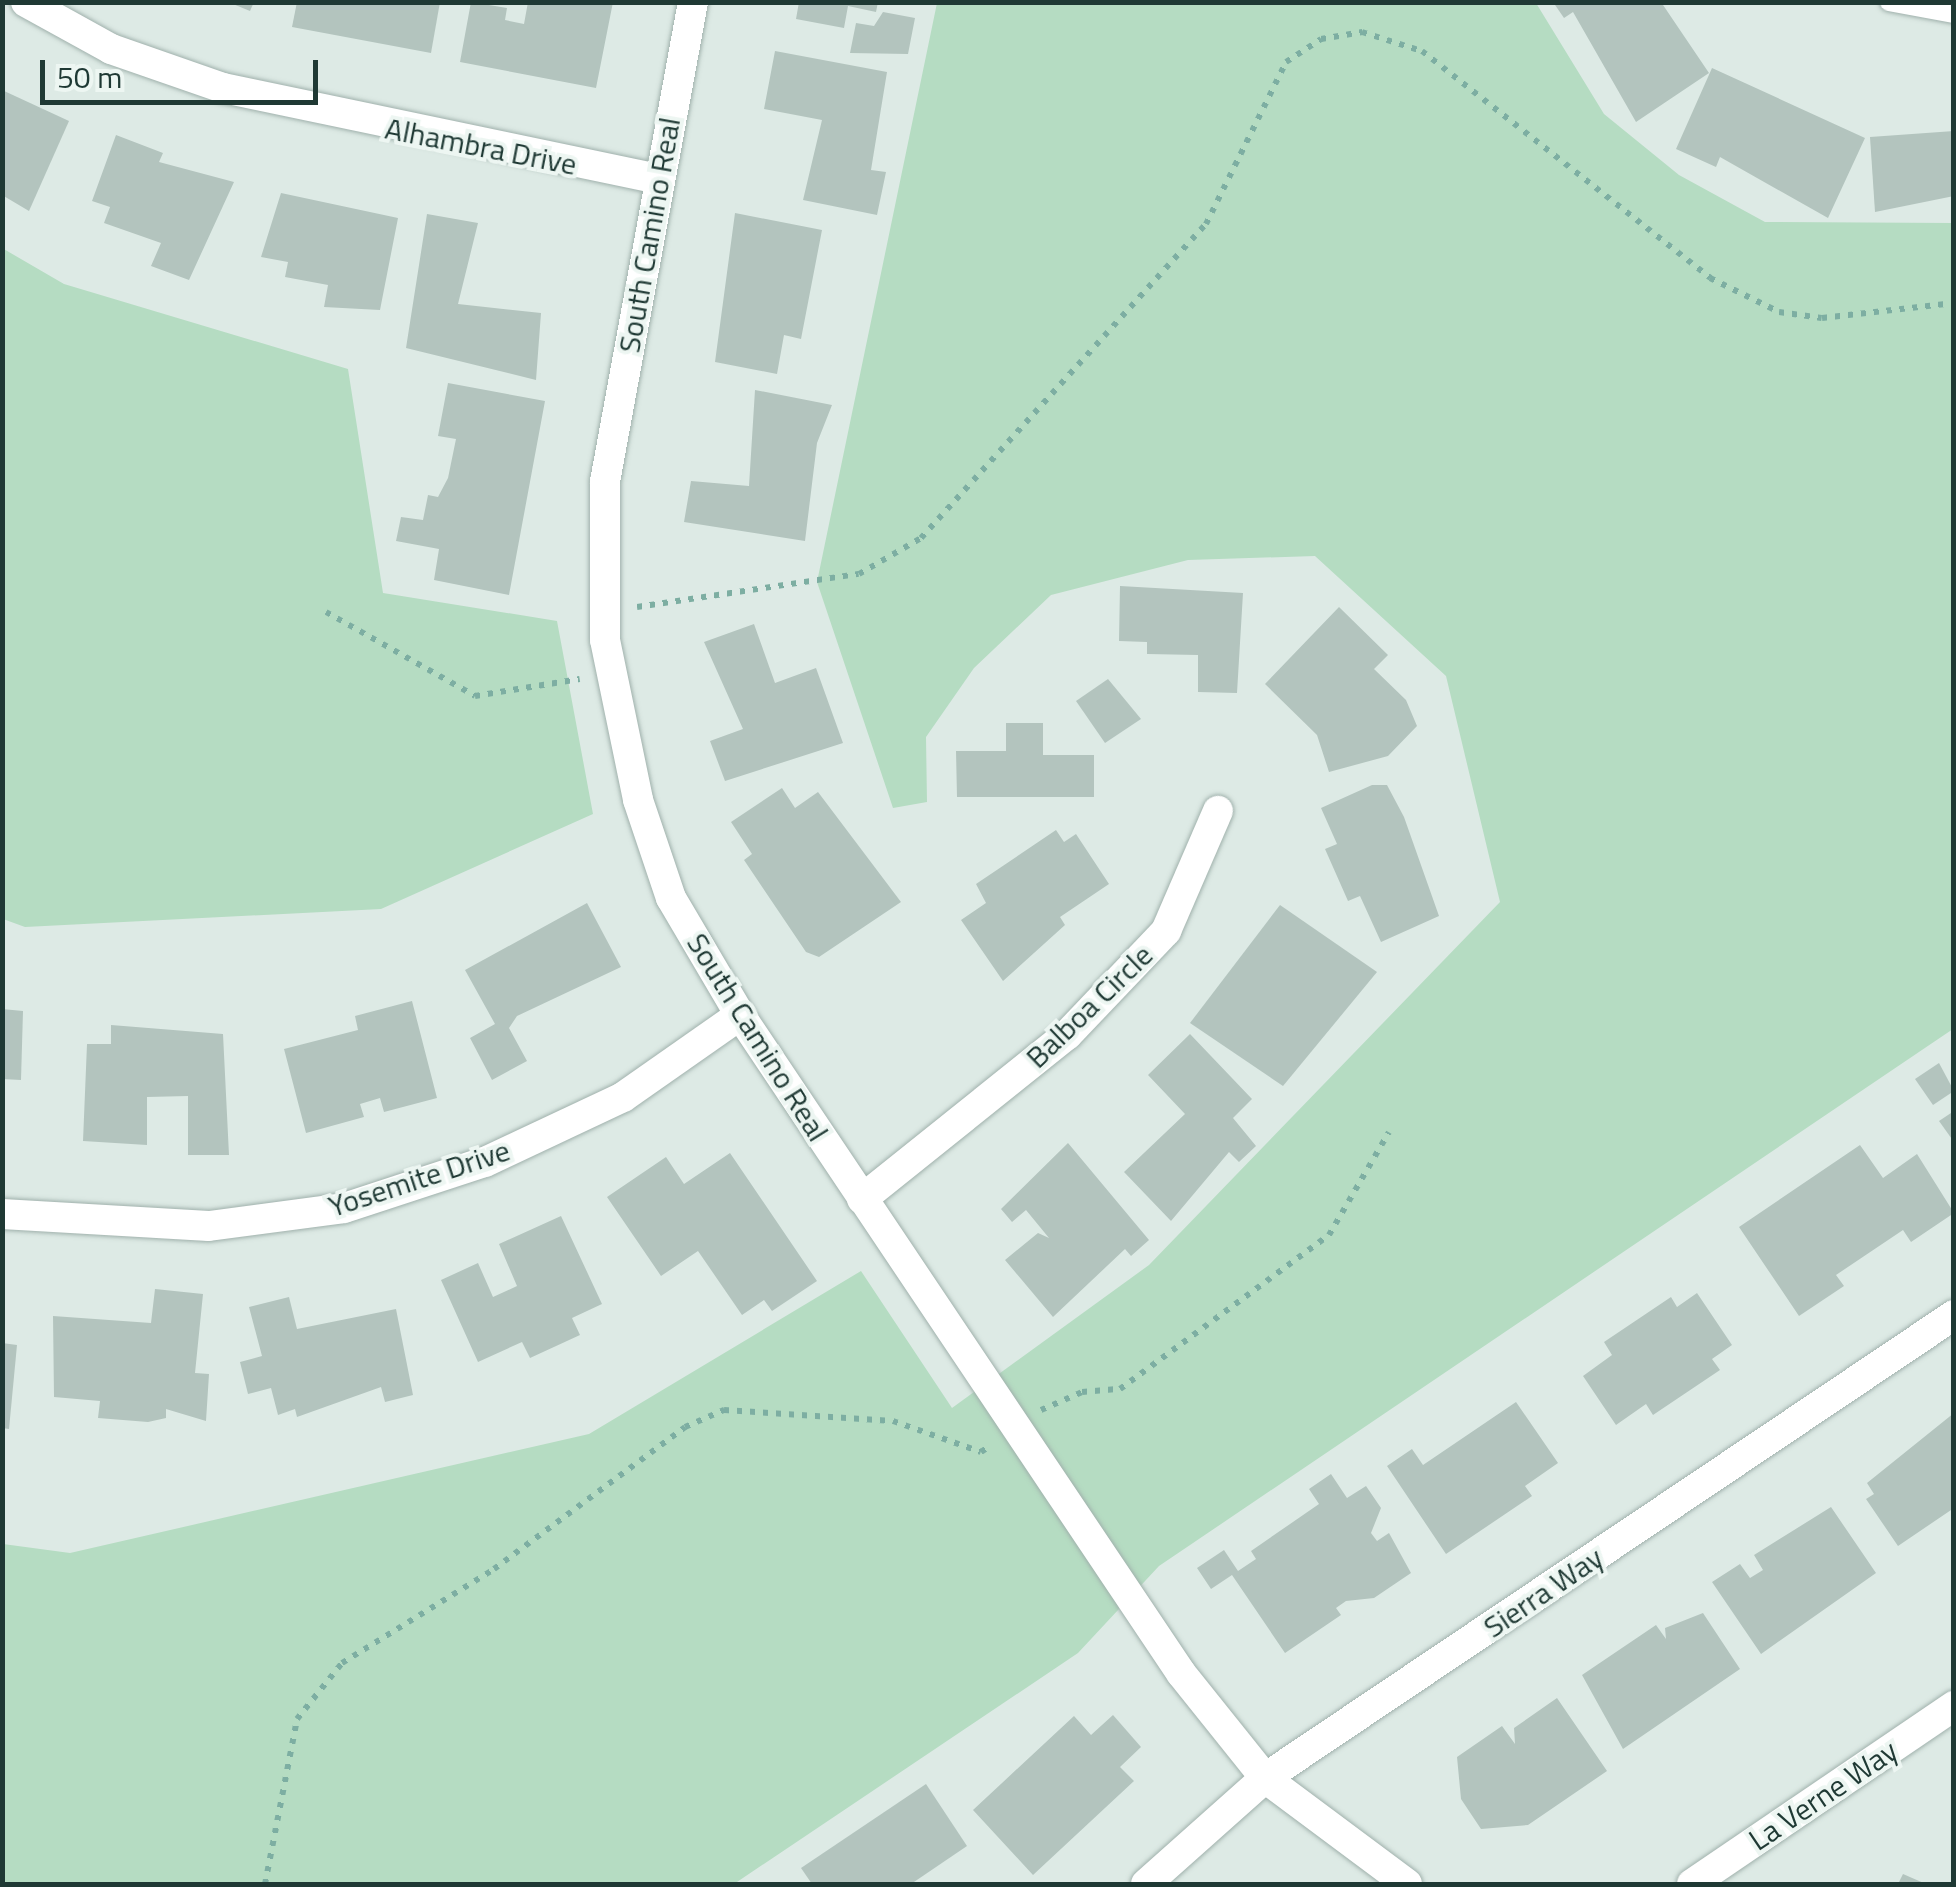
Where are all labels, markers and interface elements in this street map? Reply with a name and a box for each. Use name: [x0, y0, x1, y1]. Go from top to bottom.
scale bar: [45, 40, 322, 102]
text: 50 m: [57, 54, 122, 100]
street label: Alhambra Drive: [382, 110, 580, 182]
street label: South Camino Real: [611, 115, 687, 355]
street label: South Camino Real: [680, 926, 836, 1148]
street label: Balboa Circle: [1018, 937, 1160, 1075]
street label: Yosemite Drive: [324, 1132, 514, 1224]
street label: Sierra Way: [1477, 1539, 1609, 1645]
street label: La Verne Way: [1742, 1732, 1904, 1858]

